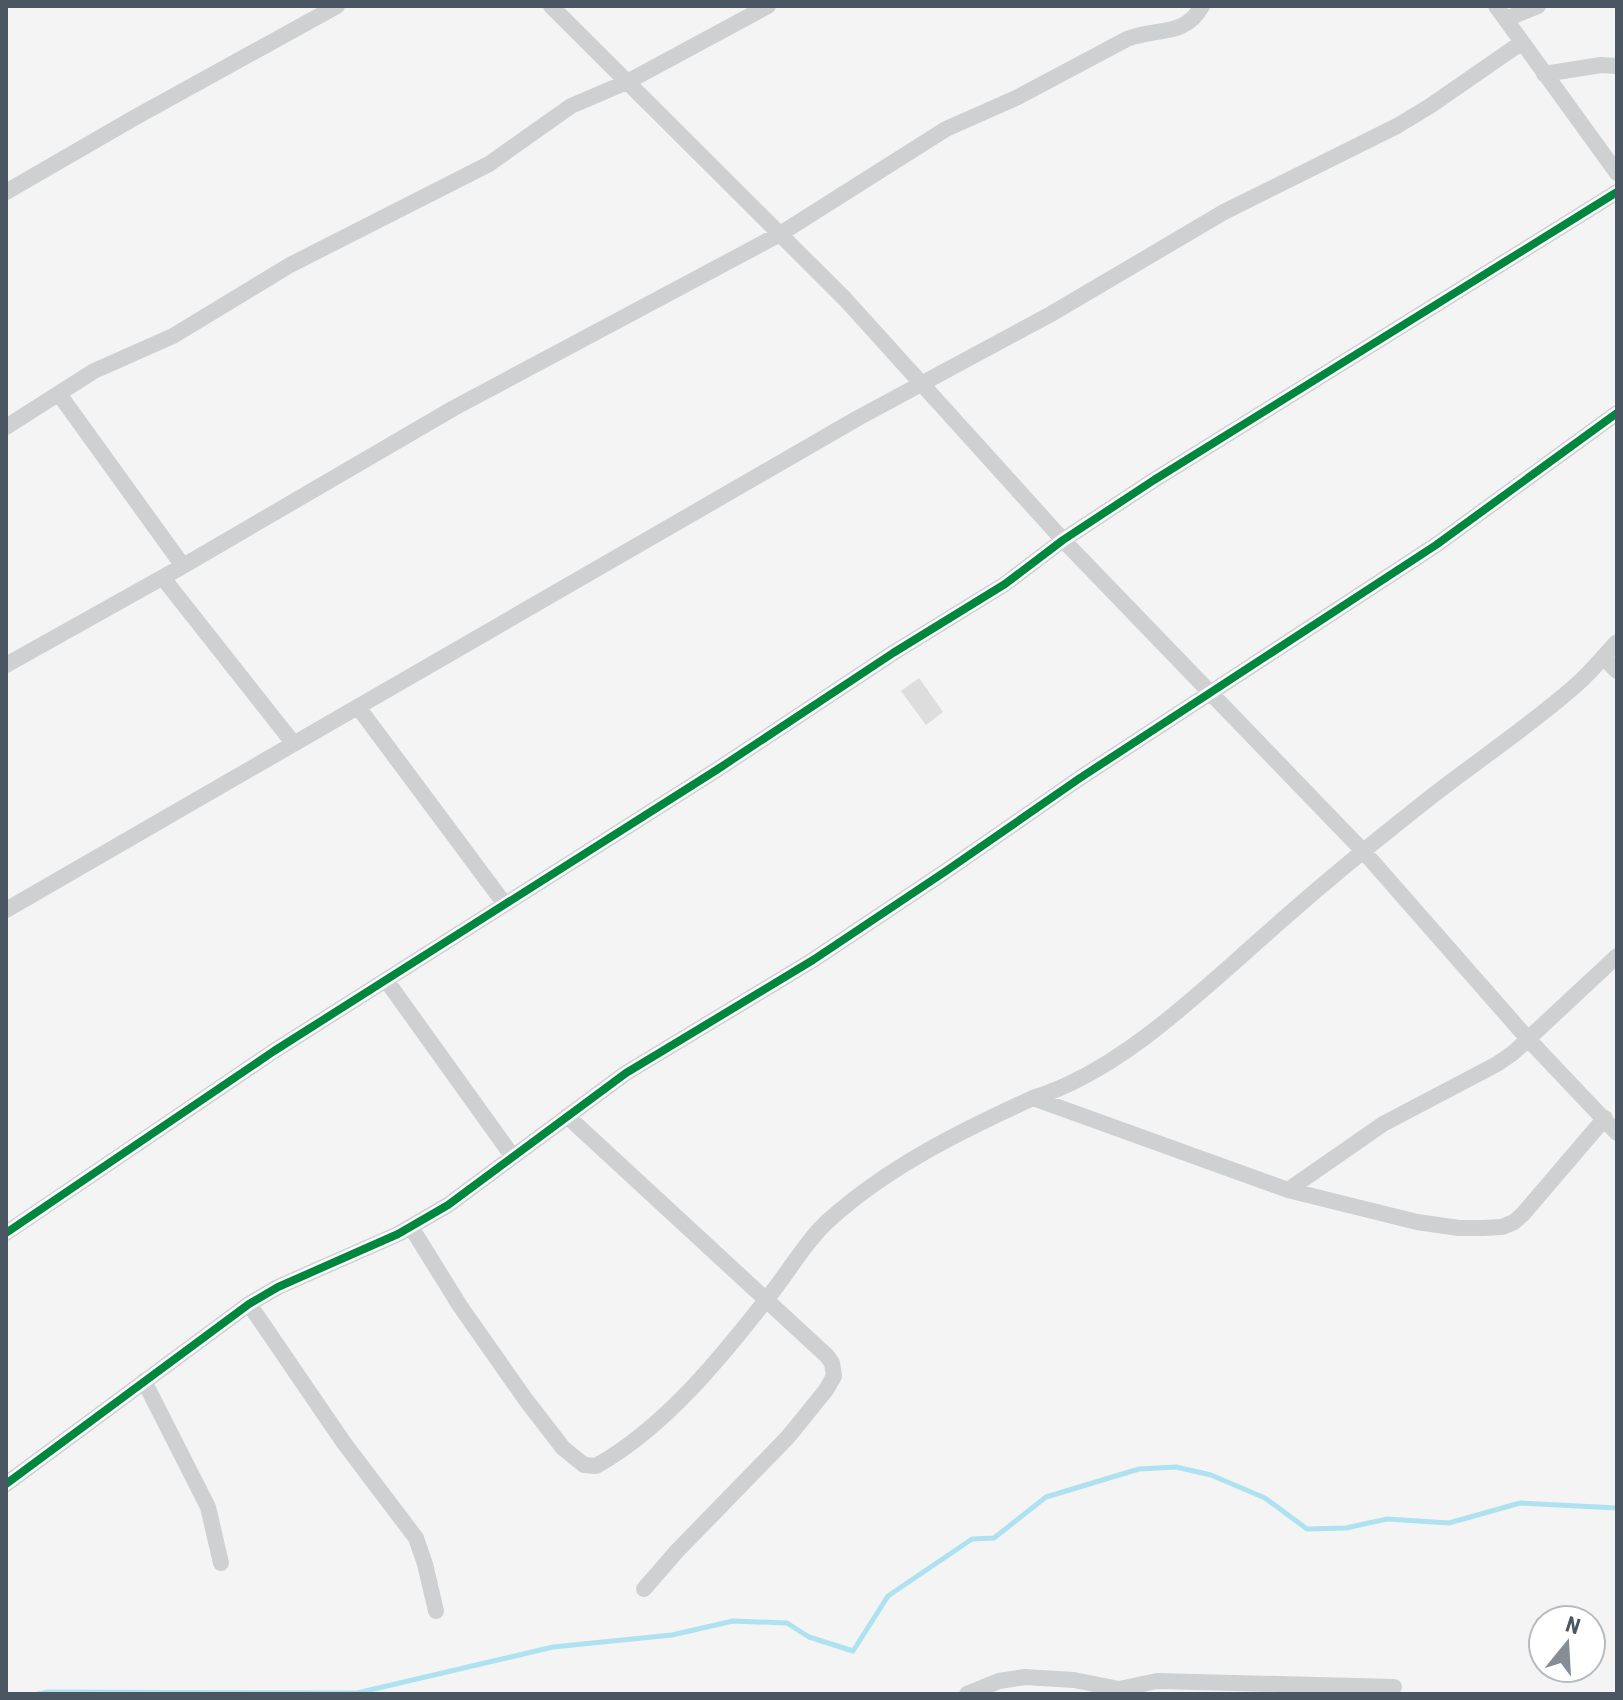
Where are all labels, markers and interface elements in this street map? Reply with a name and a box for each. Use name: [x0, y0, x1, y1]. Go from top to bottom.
north arrow: [1527, 1604, 1607, 1684]
text: N: [1563, 1611, 1583, 1639]

